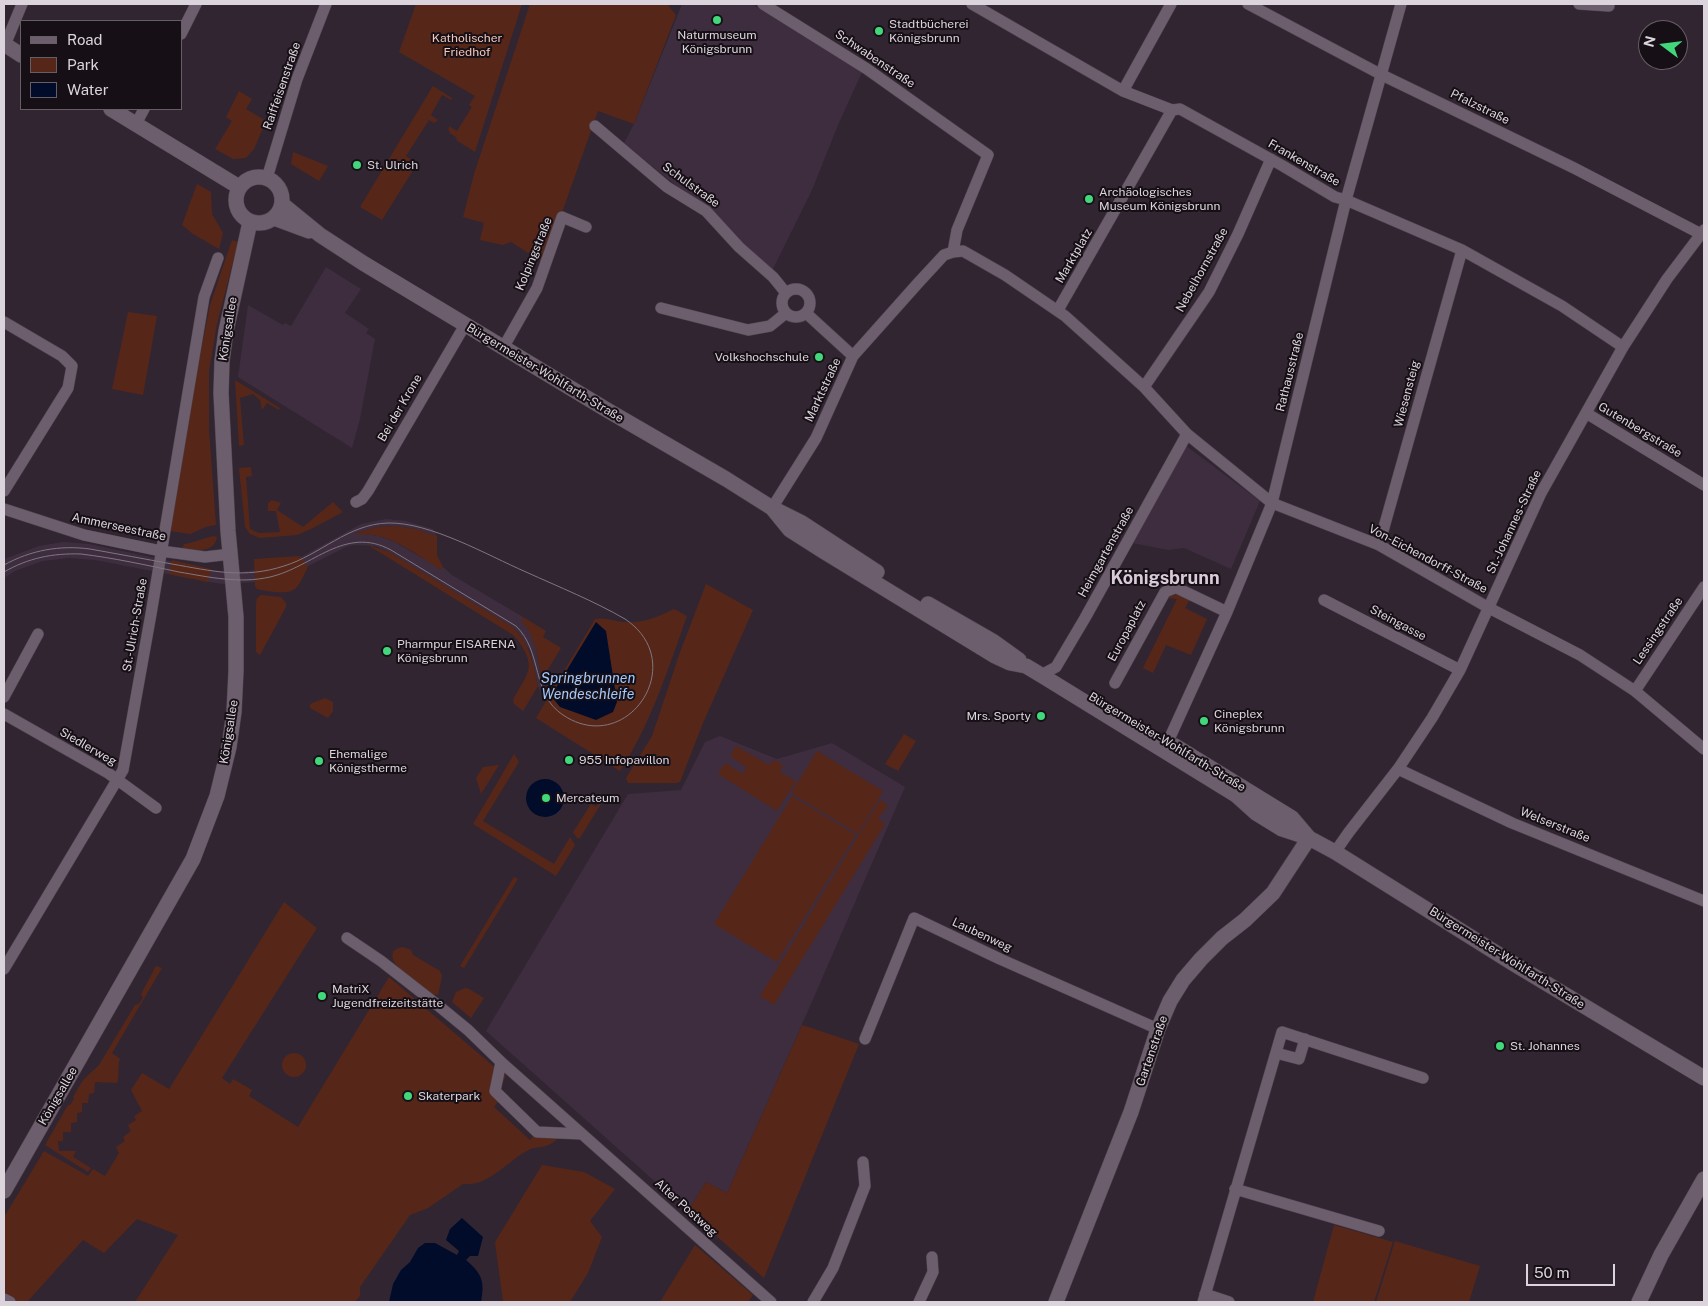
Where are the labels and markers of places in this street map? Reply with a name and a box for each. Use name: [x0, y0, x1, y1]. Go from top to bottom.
marker: Naturmuseum Königsbrunn: [711, 14, 723, 26]
place label: Stadtbücherei Königsbrunn: [889, 17, 969, 45]
marker: Stadtbücherei Königsbrunn: [873, 25, 885, 37]
place label: Naturmuseum Königsbrunn: [677, 28, 757, 56]
place label: St. Ulrich: [367, 158, 418, 172]
marker: St. Ulrich: [351, 159, 363, 171]
place label: Archäologisches Museum Königsbrunn: [1099, 185, 1220, 213]
marker: Archäologisches Museum Königsbrunn: [1083, 193, 1095, 205]
place label: Volkshochschule: [715, 350, 809, 364]
marker: Volkshochschule: [813, 351, 825, 363]
place label: Pharmpur EISARENA Königsbrunn: [397, 637, 516, 665]
marker: Pharmpur EISARENA Königsbrunn: [381, 645, 393, 657]
place label: Cineplex Königsbrunn: [1214, 707, 1285, 735]
place label: Mrs. Sporty: [966, 709, 1031, 723]
marker: Mrs. Sporty: [1035, 710, 1047, 722]
marker: Cineplex Königsbrunn: [1198, 715, 1210, 727]
place label: Ehemalige Königstherme: [329, 747, 407, 775]
place label: 955 Infopavillon: [579, 753, 669, 767]
marker: 955 Infopavillon: [563, 754, 575, 766]
marker: Ehemalige Königstherme: [313, 755, 325, 767]
place label: Mercateum: [556, 791, 619, 805]
marker: Mercateum: [540, 792, 552, 804]
place label: MatriX Jugendfreizeitstätte: [332, 982, 443, 1010]
marker: MatriX Jugendfreizeitstätte: [316, 990, 328, 1002]
place label: St. Johannes: [1510, 1039, 1580, 1053]
marker: St. Johannes: [1494, 1040, 1506, 1052]
place label: Skaterpark: [418, 1089, 480, 1103]
marker: Skaterpark: [402, 1090, 414, 1102]

